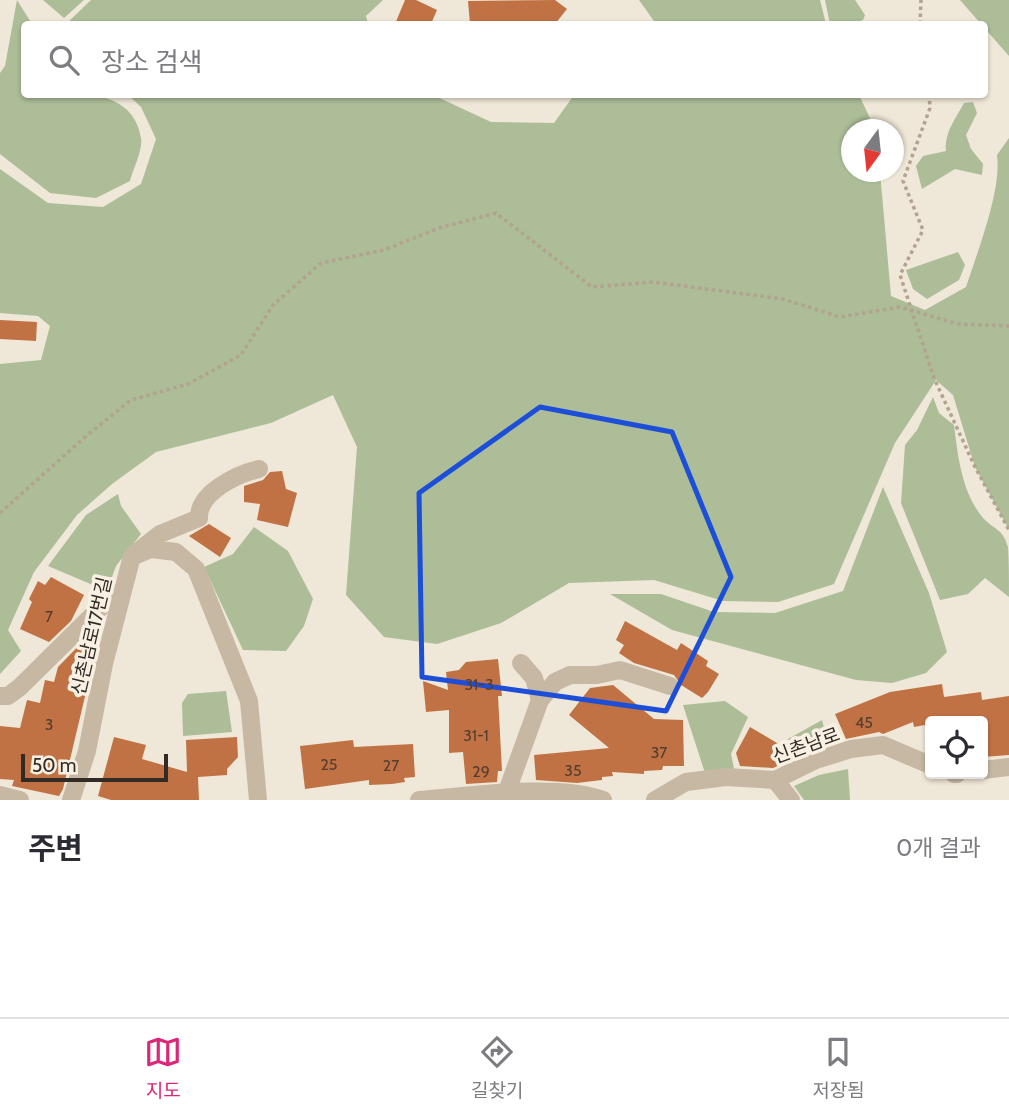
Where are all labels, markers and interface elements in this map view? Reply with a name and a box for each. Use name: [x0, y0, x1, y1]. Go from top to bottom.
search box: [21, 21, 988, 98]
icon: search: [45, 41, 83, 79]
text: 장소 검색: [101, 46, 203, 78]
north arrow: [841, 119, 904, 182]
street label: 신촌남로17번길: [67, 575, 116, 697]
house number: 7: [45, 607, 53, 626]
house number: 31-3: [464, 675, 494, 694]
house number: 45: [855, 713, 873, 732]
house number: 3: [45, 715, 53, 734]
map controls: [925, 716, 988, 779]
button: locate: [925, 716, 988, 779]
street label: 신촌남로: [769, 723, 843, 768]
house number: 31-1: [463, 726, 489, 745]
house number: 37: [651, 743, 667, 762]
scale bar: [21, 751, 168, 783]
text: 50 m: [32, 754, 76, 777]
house number: 25: [320, 755, 338, 774]
house number: 27: [383, 756, 399, 775]
house number: 35: [564, 761, 582, 780]
house number: 29: [472, 762, 490, 781]
text: 주변: [28, 830, 83, 867]
text: 0개 결과: [896, 834, 981, 862]
tab: 지도: [144, 1033, 182, 1102]
tab: 길찾기: [471, 1033, 523, 1102]
tab: 저장됨: [812, 1033, 865, 1102]

